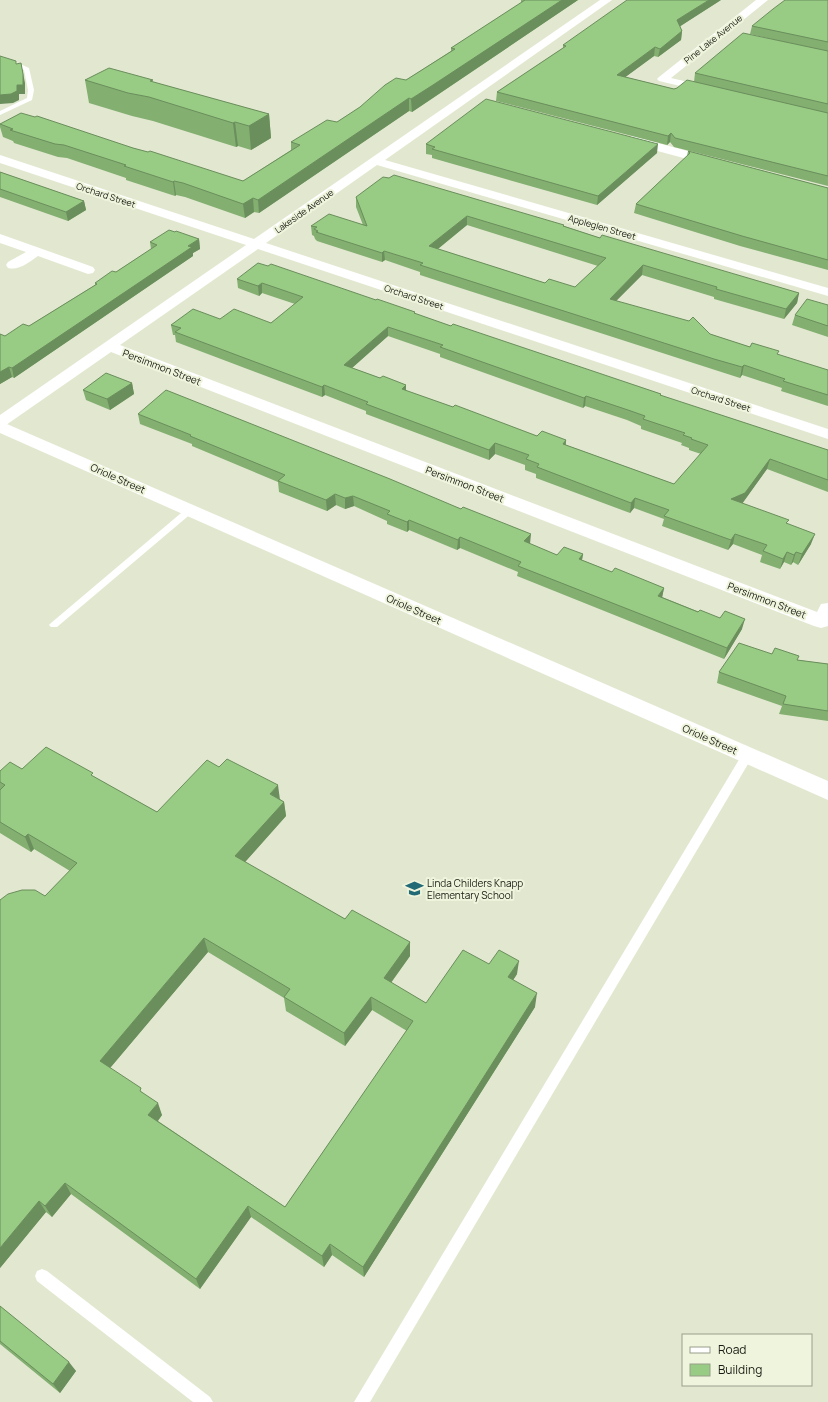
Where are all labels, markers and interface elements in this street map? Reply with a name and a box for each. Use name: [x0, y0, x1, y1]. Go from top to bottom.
street label: Pine Lake Avenue: [681, 11, 745, 67]
street label: Orchard Street: [75, 179, 138, 211]
street label: Lakeside Avenue: [272, 186, 336, 236]
street label: Appleglen Street: [567, 211, 638, 243]
street label: Orchard Street: [383, 281, 446, 313]
street label: Persimmon Street: [121, 346, 203, 388]
street label: Orchard Street: [690, 383, 753, 415]
street label: Oriole Street: [88, 460, 148, 496]
street label: Persimmon Street: [424, 463, 506, 505]
street label: Persimmon Street: [726, 579, 808, 621]
street label: Oriole Street: [384, 591, 444, 627]
street label: Oriole Street: [680, 721, 740, 757]
place label: Linda Childers Knapp Elementary School: [427, 876, 523, 902]
school or university icon: Linda Childers Knapp Elementary School: [404, 879, 424, 899]
legend: [682, 1334, 812, 1386]
text: Road: [718, 1341, 746, 1358]
text: Building: [718, 1361, 762, 1378]

